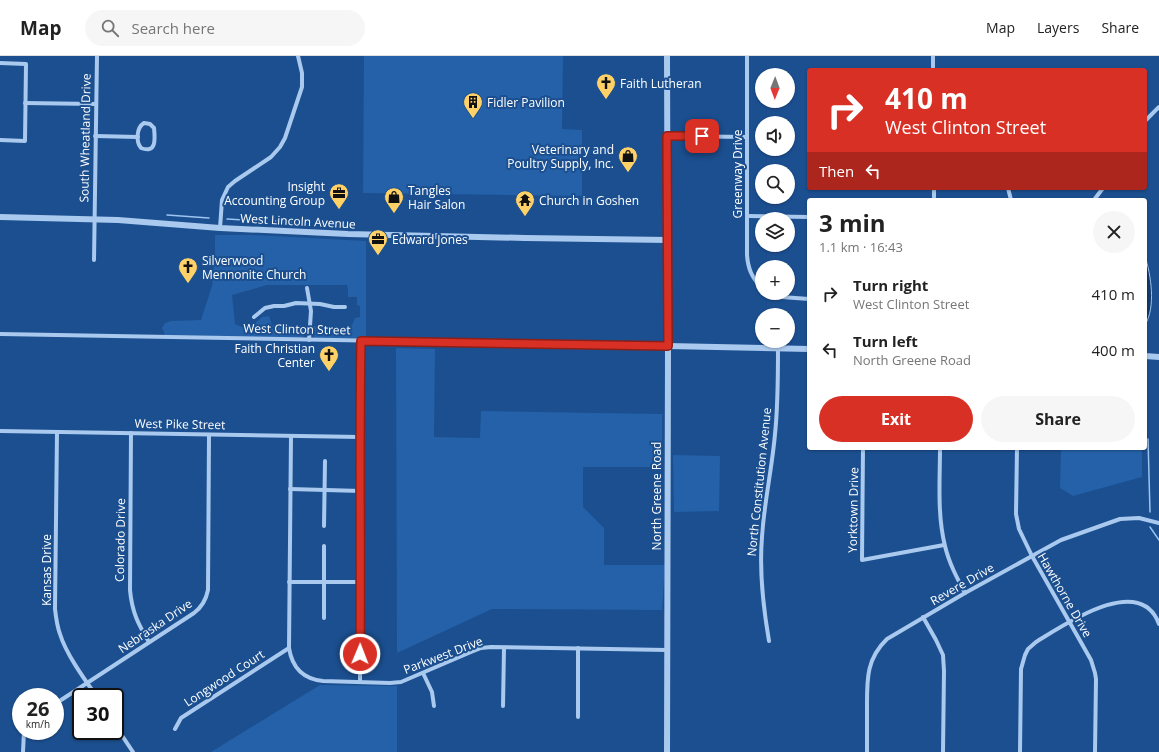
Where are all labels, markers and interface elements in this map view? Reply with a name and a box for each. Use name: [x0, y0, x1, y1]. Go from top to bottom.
search box: [85, 10, 365, 46]
text: Map: [20, 15, 61, 41]
icon: search: [99, 17, 121, 39]
text: Search here: [131, 18, 215, 38]
text: Map: [986, 18, 1015, 37]
text: Layers: [1037, 18, 1079, 37]
text: Share: [1101, 18, 1139, 37]
north arrow: [755, 68, 795, 108]
map controls: [755, 68, 795, 348]
church icon: Faith Lutheran: [595, 72, 617, 100]
street label: South Wheatland Drive: [75, 73, 95, 203]
place label: Faith Lutheran: [620, 75, 702, 92]
text: 410 m: [885, 79, 968, 117]
icon: right: [819, 84, 871, 136]
building icon: Fidler Pavilion: [462, 91, 484, 119]
place label: Fidler Pavilion: [487, 94, 565, 111]
text: West Clinton Street: [885, 115, 1046, 139]
button: sound: [755, 116, 795, 156]
pin: [685, 119, 719, 153]
icon: arrive: [691, 125, 713, 147]
street label: Greenway Drive: [729, 129, 746, 218]
place label: Veterinary and Poultry Supply, Inc.: [507, 141, 614, 172]
shop icon: Veterinary and Poultry Supply, Inc.: [617, 145, 639, 173]
icon: left: [862, 160, 884, 182]
text: Then: [819, 161, 854, 181]
button: search: [755, 164, 795, 204]
place label: Insight Accounting Group: [224, 178, 325, 209]
office icon: Insight Accounting Group: [328, 182, 350, 210]
place label: Tangles Hair Salon: [408, 182, 465, 213]
shop icon: Tangles Hair Salon: [383, 186, 405, 214]
temple icon: Church in Goshen: [514, 189, 536, 217]
place label: Church in Goshen: [539, 192, 639, 209]
text: 3 min: [819, 206, 886, 239]
street label: West Lincoln Avenue: [240, 209, 357, 233]
button: close: [1093, 211, 1135, 253]
button: layers: [755, 212, 795, 252]
office icon: Edward Jones: [367, 228, 389, 256]
place label: Edward Jones: [392, 231, 468, 248]
text: 1.1 km · 16:43: [819, 238, 903, 256]
place label: Silverwood Mennonite Church: [202, 252, 306, 283]
church icon: Silverwood Mennonite Church: [177, 256, 199, 284]
button: +: [755, 260, 795, 300]
text: Turn right: [853, 275, 928, 295]
icon: right: [819, 283, 841, 305]
text: 410 m: [1091, 284, 1135, 304]
text: West Clinton Street: [853, 295, 969, 313]
button: −: [755, 308, 795, 348]
street label: West Clinton Street: [243, 320, 351, 338]
text: Turn left: [853, 331, 918, 351]
icon: left: [819, 339, 841, 361]
place label: Faith Christian Center: [234, 340, 315, 371]
text: 400 m: [1091, 340, 1135, 360]
church icon: Faith Christian Center: [318, 344, 340, 372]
text: North Greene Road: [853, 351, 971, 369]
button: Exit: [819, 396, 973, 442]
button: Share: [981, 396, 1135, 442]
street label: North Constitution Avenue: [743, 407, 775, 557]
street label: West Pike Street: [134, 415, 226, 433]
street label: North Greene Road: [648, 442, 665, 550]
street label: Yorktown Drive: [844, 467, 862, 553]
street label: Colorado Drive: [111, 498, 129, 582]
street label: Kansas Drive: [38, 534, 55, 606]
street label: Hawthorne Drive: [1034, 550, 1096, 641]
street label: Revere Drive: [927, 559, 997, 609]
street label: Nebraska Drive: [115, 595, 196, 657]
street label: Parkwest Drive: [401, 632, 485, 678]
position arrow: [339, 633, 381, 675]
street label: Longwood Court: [180, 646, 268, 710]
speed limit sign: 30: [72, 688, 124, 740]
text: 26: [27, 695, 49, 722]
text: km/h: [26, 717, 50, 731]

